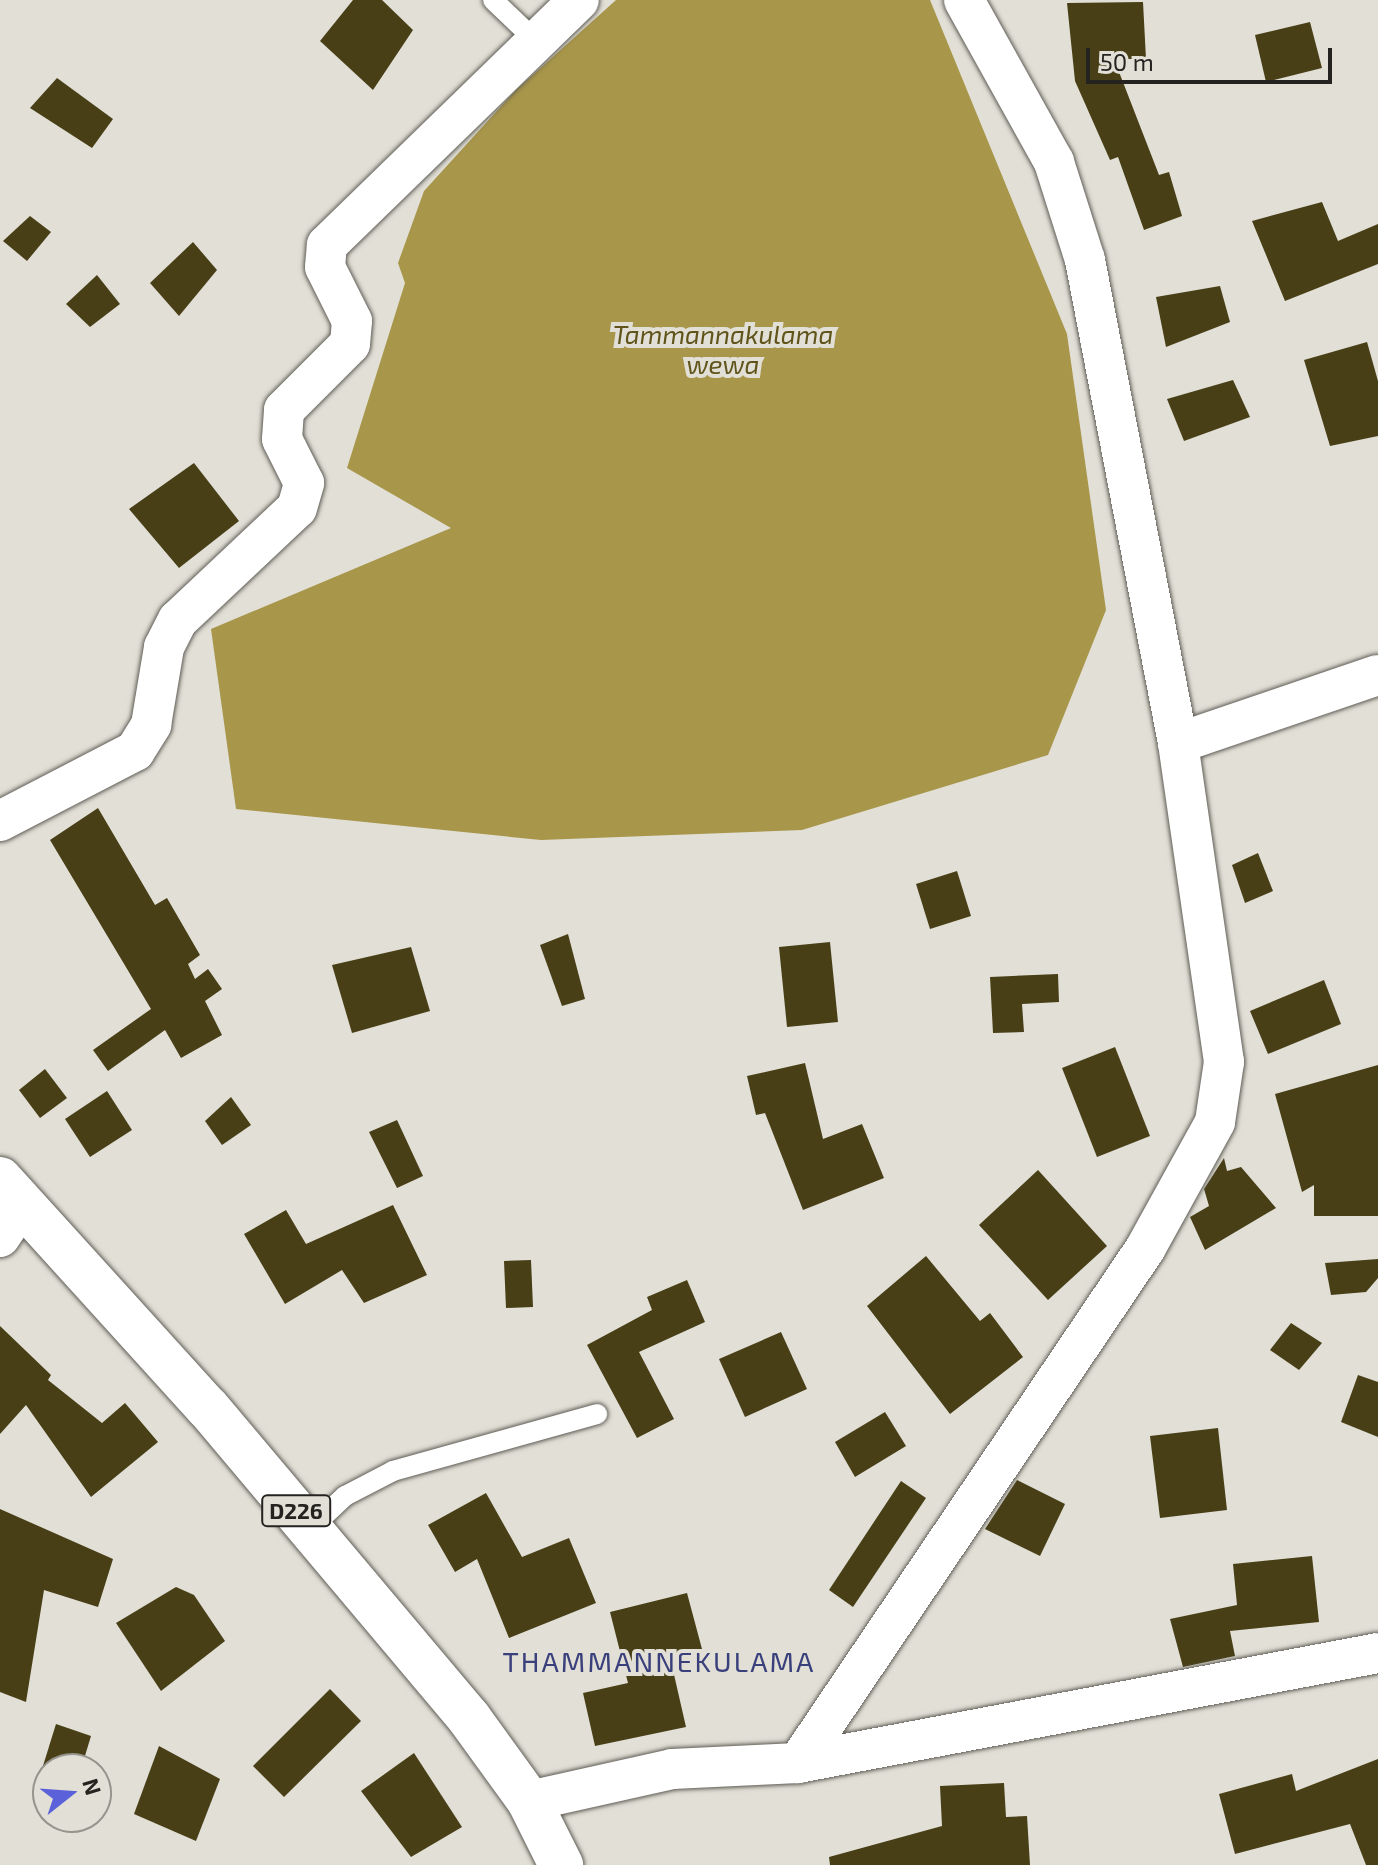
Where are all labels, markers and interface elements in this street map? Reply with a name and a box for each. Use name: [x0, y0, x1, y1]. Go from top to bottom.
scale bar: [1090, 32, 1336, 82]
text: 50 m: [1100, 47, 1154, 76]
water label: Tammannakulama wewa: [613, 318, 833, 380]
road number: D226: [260, 1493, 332, 1529]
district label: THAMMANNEKULAMA: [502, 1644, 816, 1678]
north arrow: [32, 1753, 112, 1833]
text: N: [78, 1775, 108, 1798]

